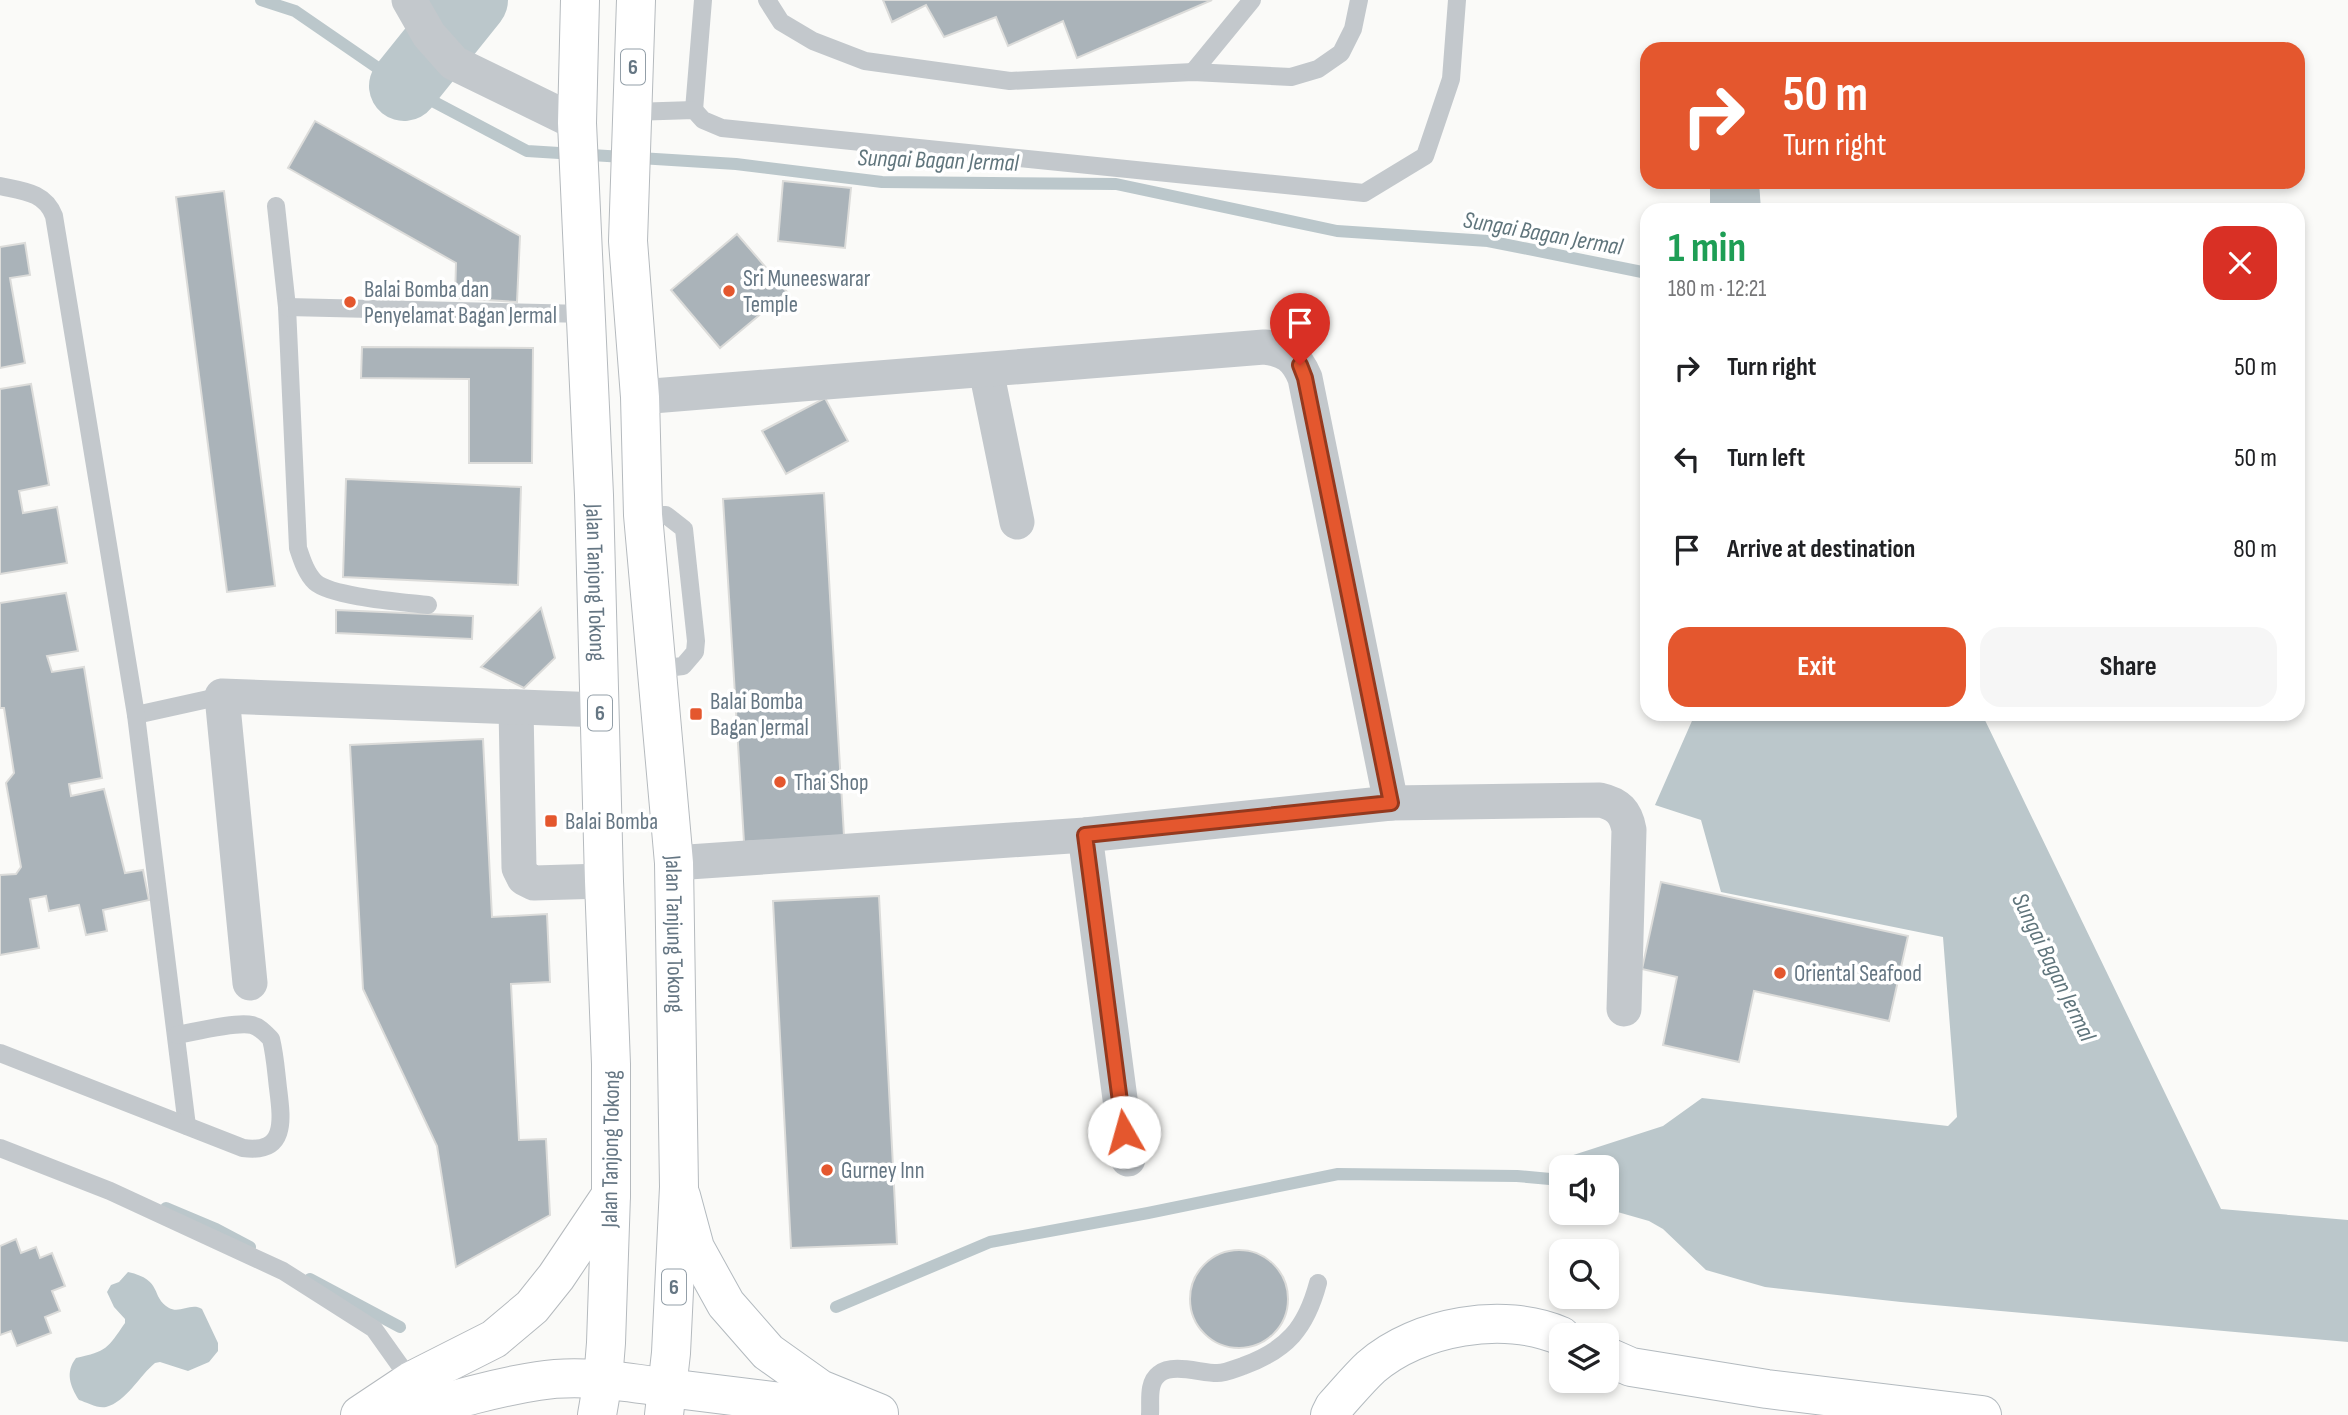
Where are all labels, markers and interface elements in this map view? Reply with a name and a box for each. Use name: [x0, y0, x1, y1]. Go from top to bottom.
road number: 6: [621, 50, 645, 84]
text: 50 m: [1783, 66, 1868, 125]
icon: right: [1668, 70, 1759, 161]
text: Turn right: [1783, 126, 1887, 165]
water label: Sungai Bagan Jermal: [857, 143, 1020, 178]
water label: Sungai Bagan Jermal: [1461, 205, 1625, 262]
text: 1 min: [1668, 223, 1746, 274]
button: close: [2203, 226, 2277, 300]
place label: Sri Muneeswarar Temple: [743, 265, 871, 319]
text: 180 m · 12:21: [1668, 275, 1766, 303]
place label: Balai Bomba dan Penyelamat Bagan Jermal: [364, 276, 557, 330]
marker: Sri Muneeswarar Temple: [721, 283, 737, 299]
pin: [1270, 293, 1330, 365]
marker: Balai Bomba dan Penyelamat Bagan Jermal: [342, 294, 358, 310]
icon: arrive: [1281, 304, 1319, 342]
icon: right: [1668, 349, 1706, 387]
text: Turn right: [1727, 352, 1816, 383]
text: 50 m: [2234, 352, 2277, 383]
icon: left: [1668, 440, 1706, 478]
text: Turn left: [1727, 443, 1805, 474]
text: 50 m: [2234, 443, 2277, 474]
street label: Jalan Tanjong Tokong: [579, 502, 611, 662]
icon: arrive: [1668, 531, 1706, 569]
text: Arrive at destination: [1727, 534, 1915, 565]
text: 80 m: [2233, 534, 2277, 565]
button: Exit: [1668, 627, 1966, 707]
button: Share: [1980, 627, 2277, 707]
place label: Balai Bomba Bagan Jermal: [710, 688, 809, 742]
road number: 6: [588, 696, 612, 730]
marker: Balai Bomba Bagan Jermal: [688, 706, 704, 722]
place label: Thai Shop: [794, 769, 869, 797]
marker: Thai Shop: [772, 774, 788, 790]
place label: Balai Bomba: [565, 808, 658, 836]
marker: Balai Bomba: [543, 813, 559, 829]
street label: Jalan Tanjung Tokong: [658, 853, 689, 1013]
water label: Sungai Bagan Jermal: [2005, 888, 2102, 1047]
place label: Oriental Seafood: [1794, 960, 1922, 988]
marker: Oriental Seafood: [1772, 965, 1788, 981]
street label: Jalan Tanjong Tokong: [596, 1070, 626, 1229]
position arrow: [1087, 1095, 1161, 1169]
map controls: [1549, 1155, 1619, 1393]
button: sound: [1549, 1155, 1619, 1225]
place label: Gurney Inn: [841, 1157, 925, 1185]
marker: Gurney Inn: [819, 1162, 835, 1178]
button: search: [1549, 1239, 1619, 1309]
road number: 6: [662, 1270, 686, 1304]
button: layers: [1549, 1323, 1619, 1393]

